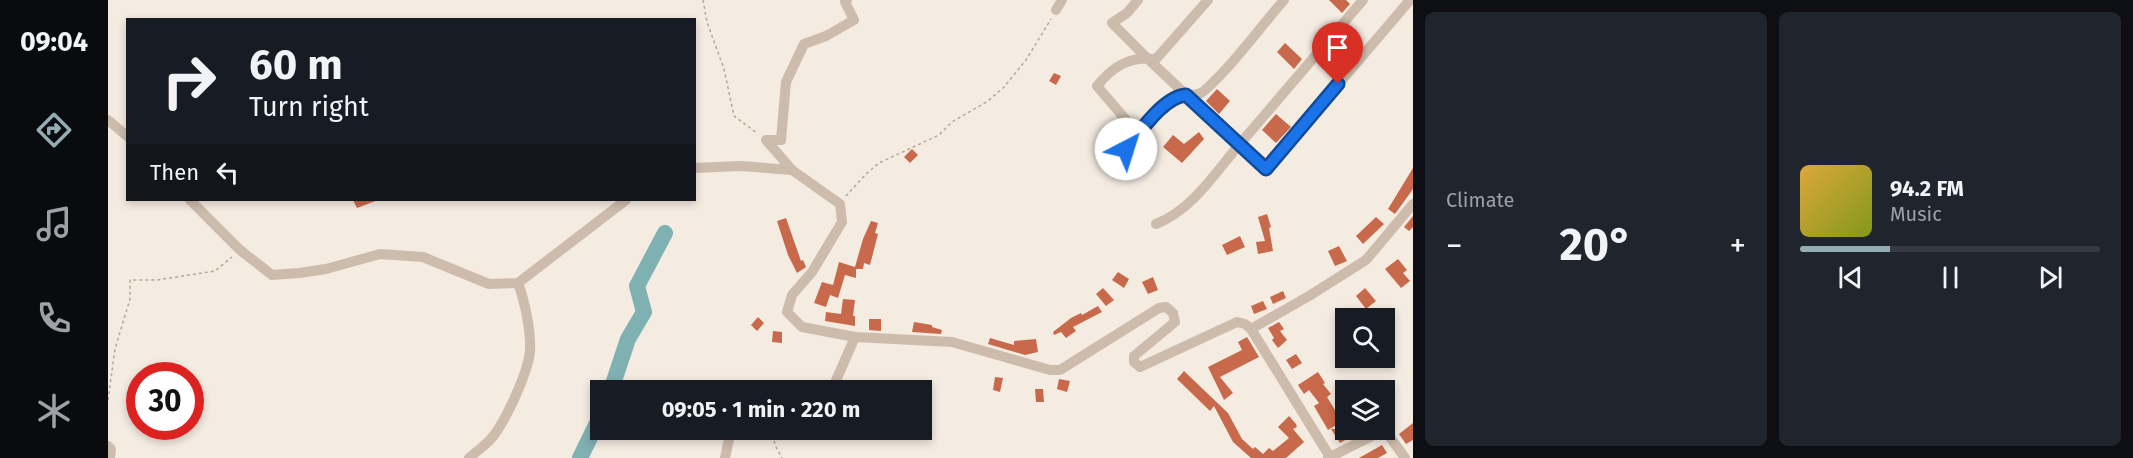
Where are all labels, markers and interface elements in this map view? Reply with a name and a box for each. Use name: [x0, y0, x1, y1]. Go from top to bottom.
pin: [1312, 22, 1363, 84]
text: 09:04: [20, 26, 88, 58]
icon: arrive: [1321, 31, 1354, 64]
text: 60 m: [249, 40, 343, 90]
icon: right: [150, 42, 228, 120]
text: Turn right: [249, 91, 369, 123]
icon: directions: [33, 109, 75, 151]
position arrow: [1094, 117, 1158, 181]
icon: left: [211, 156, 244, 189]
text: Then: [150, 159, 199, 186]
text: 94.2 FM: [1890, 175, 1964, 202]
text: Climate: [1446, 188, 1514, 212]
text: Music: [1890, 202, 1942, 226]
icon: music: [33, 203, 75, 245]
text: 20°: [1559, 218, 1633, 272]
text: −: [1446, 226, 1463, 266]
text: +: [1730, 226, 1746, 266]
icon: previous: [1834, 261, 1867, 294]
icon: pause: [1934, 261, 1967, 294]
icon: next: [2034, 261, 2067, 294]
icon: phone: [33, 297, 75, 339]
map controls: [1335, 308, 1395, 440]
button: search: [1335, 308, 1395, 368]
speed limit sign: 30: [126, 362, 204, 440]
button: layers: [1335, 380, 1395, 440]
icon: climate: [33, 390, 75, 432]
text: 09:05 · 1 min · 220 m: [662, 396, 860, 423]

